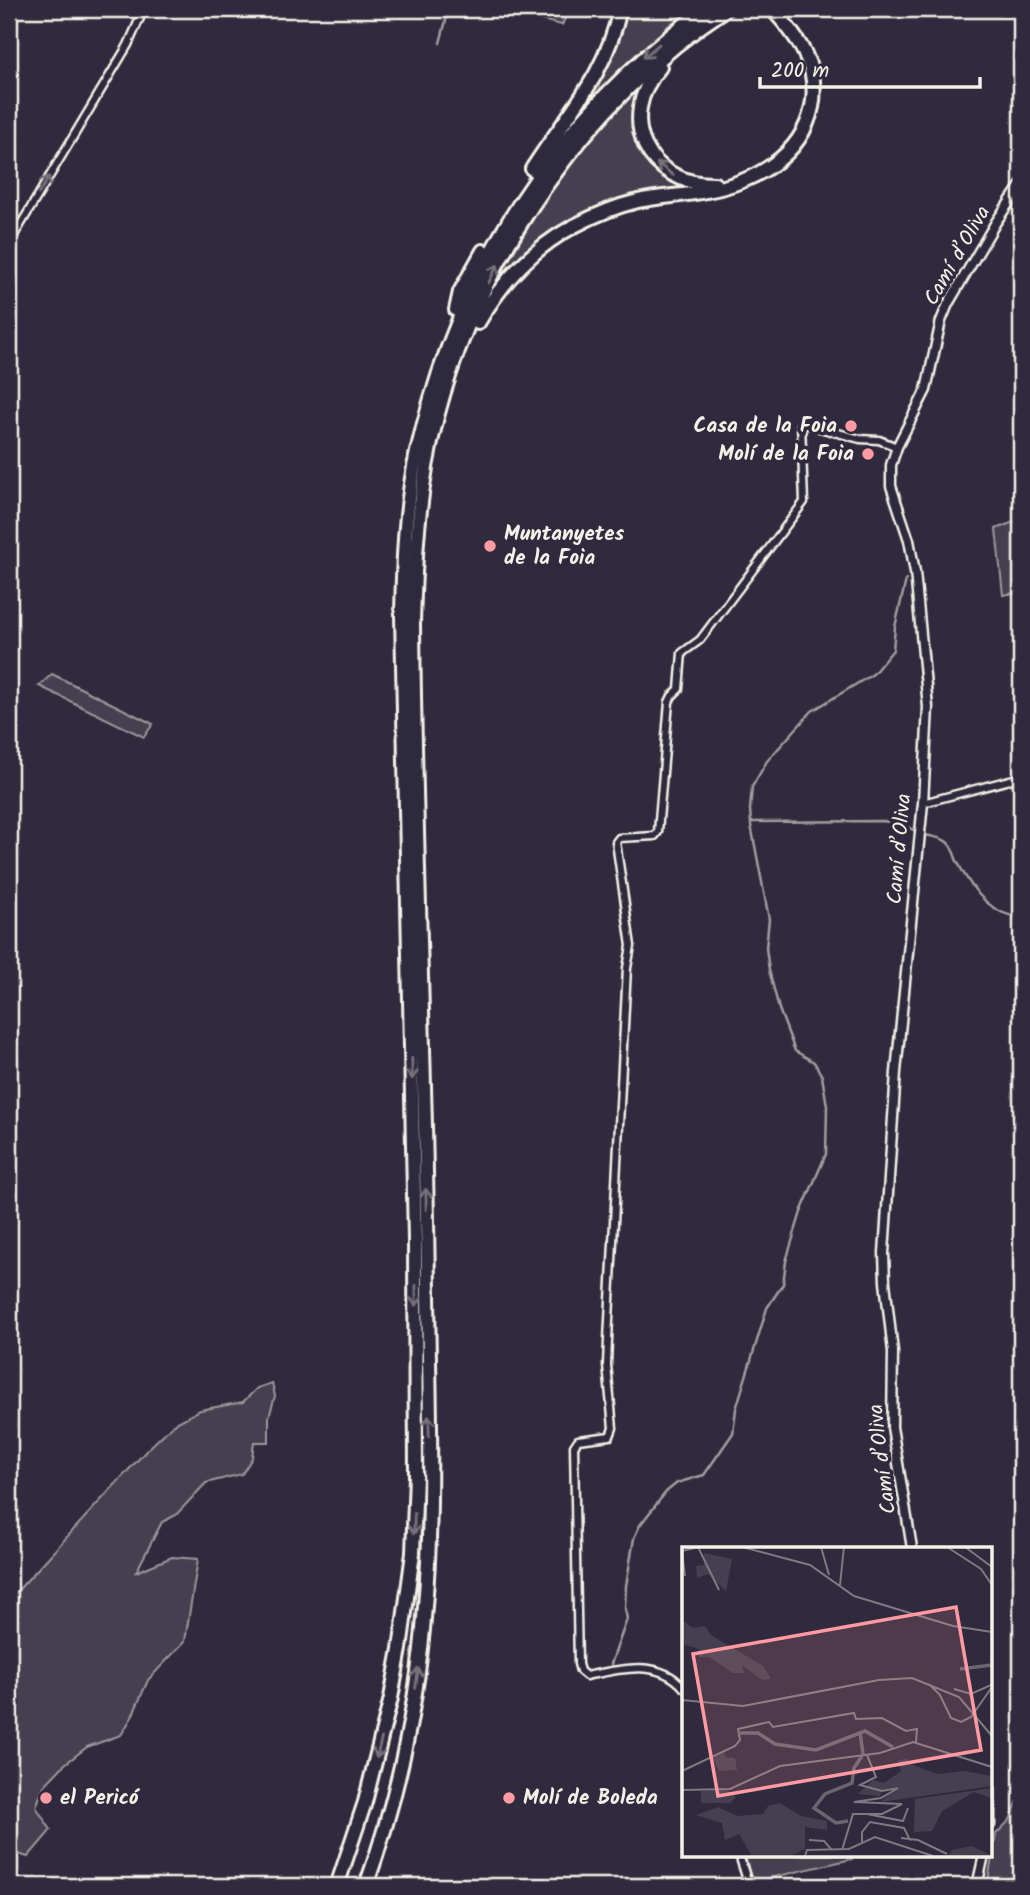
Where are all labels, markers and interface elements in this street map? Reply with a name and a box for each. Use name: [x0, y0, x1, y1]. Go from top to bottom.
one-way arrow: [642, 43, 660, 59]
scale bar: [760, 46, 981, 90]
text: 200 m: [771, 55, 829, 88]
one-way arrow: [656, 162, 675, 176]
one-way arrow: [37, 176, 51, 196]
street label: Camí d’Oliva: [916, 200, 1000, 312]
one-way arrow: [487, 264, 501, 285]
place label: Casa de la Foia: [694, 410, 837, 443]
marker: Casa de la Foia: [843, 418, 859, 434]
place label: Molí de la Foia: [718, 438, 854, 471]
marker: Molí de la Foia: [860, 446, 876, 462]
place label: Muntanyetes de la Foia: [504, 518, 624, 575]
marker: Muntanyetes de la Foia: [482, 538, 498, 554]
street label: Camí d’Oliva: [879, 792, 921, 906]
one-way arrow: [405, 1057, 418, 1080]
one-way arrow: [420, 1187, 433, 1210]
one-way arrow: [409, 1285, 423, 1308]
street label: Camí d’Oliva: [860, 1402, 906, 1516]
one-way arrow: [422, 1415, 436, 1438]
one-way arrow: [407, 1512, 420, 1535]
inset map: [682, 1547, 992, 1856]
one-way arrow: [411, 1667, 424, 1689]
one-way arrow: [372, 1736, 385, 1759]
place label: el Pericó: [60, 1782, 140, 1815]
place label: Molí de Boleda: [523, 1782, 658, 1815]
marker: el Pericó: [38, 1790, 54, 1806]
marker: Molí de Boleda: [501, 1790, 517, 1806]

